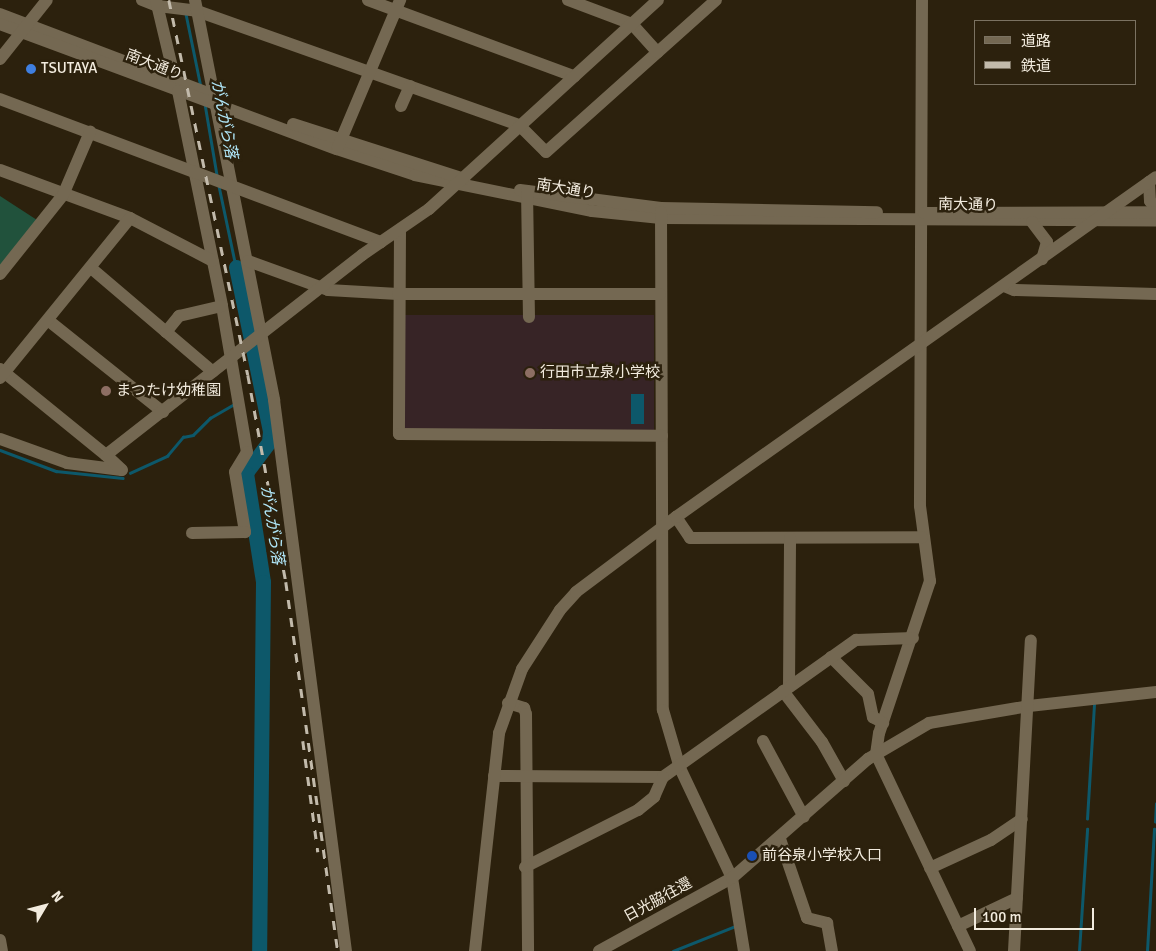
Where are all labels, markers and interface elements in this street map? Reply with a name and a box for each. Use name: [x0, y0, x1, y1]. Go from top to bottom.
legend: [974, 20, 1136, 85]
text: 道路: [1021, 32, 1051, 50]
street label: 南大通り: [123, 46, 185, 84]
text: 鉄道: [1021, 57, 1051, 75]
place label: TSUTAYA: [41, 60, 98, 78]
marker: TSUTAYA: [25, 63, 37, 75]
water label: がんがら落: [207, 78, 241, 160]
street label: 南大通り: [535, 175, 597, 203]
street label: 南大通り: [938, 195, 998, 215]
place label: 行田市立泉小学校: [540, 364, 660, 382]
marker: 行田市立泉小学校: [524, 367, 536, 379]
place label: まつたけ幼稚園: [116, 382, 221, 400]
marker: まつたけ幼稚園: [100, 385, 112, 397]
water label: がんがら落: [256, 484, 288, 566]
place label: 前谷泉小学校入口: [762, 847, 882, 865]
marker: 前谷泉小学校入口: [746, 850, 758, 862]
street label: 日光脇往還: [621, 874, 695, 926]
north arrow: [20, 881, 70, 931]
text: N: [48, 888, 67, 906]
scale bar: [976, 898, 1096, 930]
text: 100 m: [982, 908, 1022, 926]

